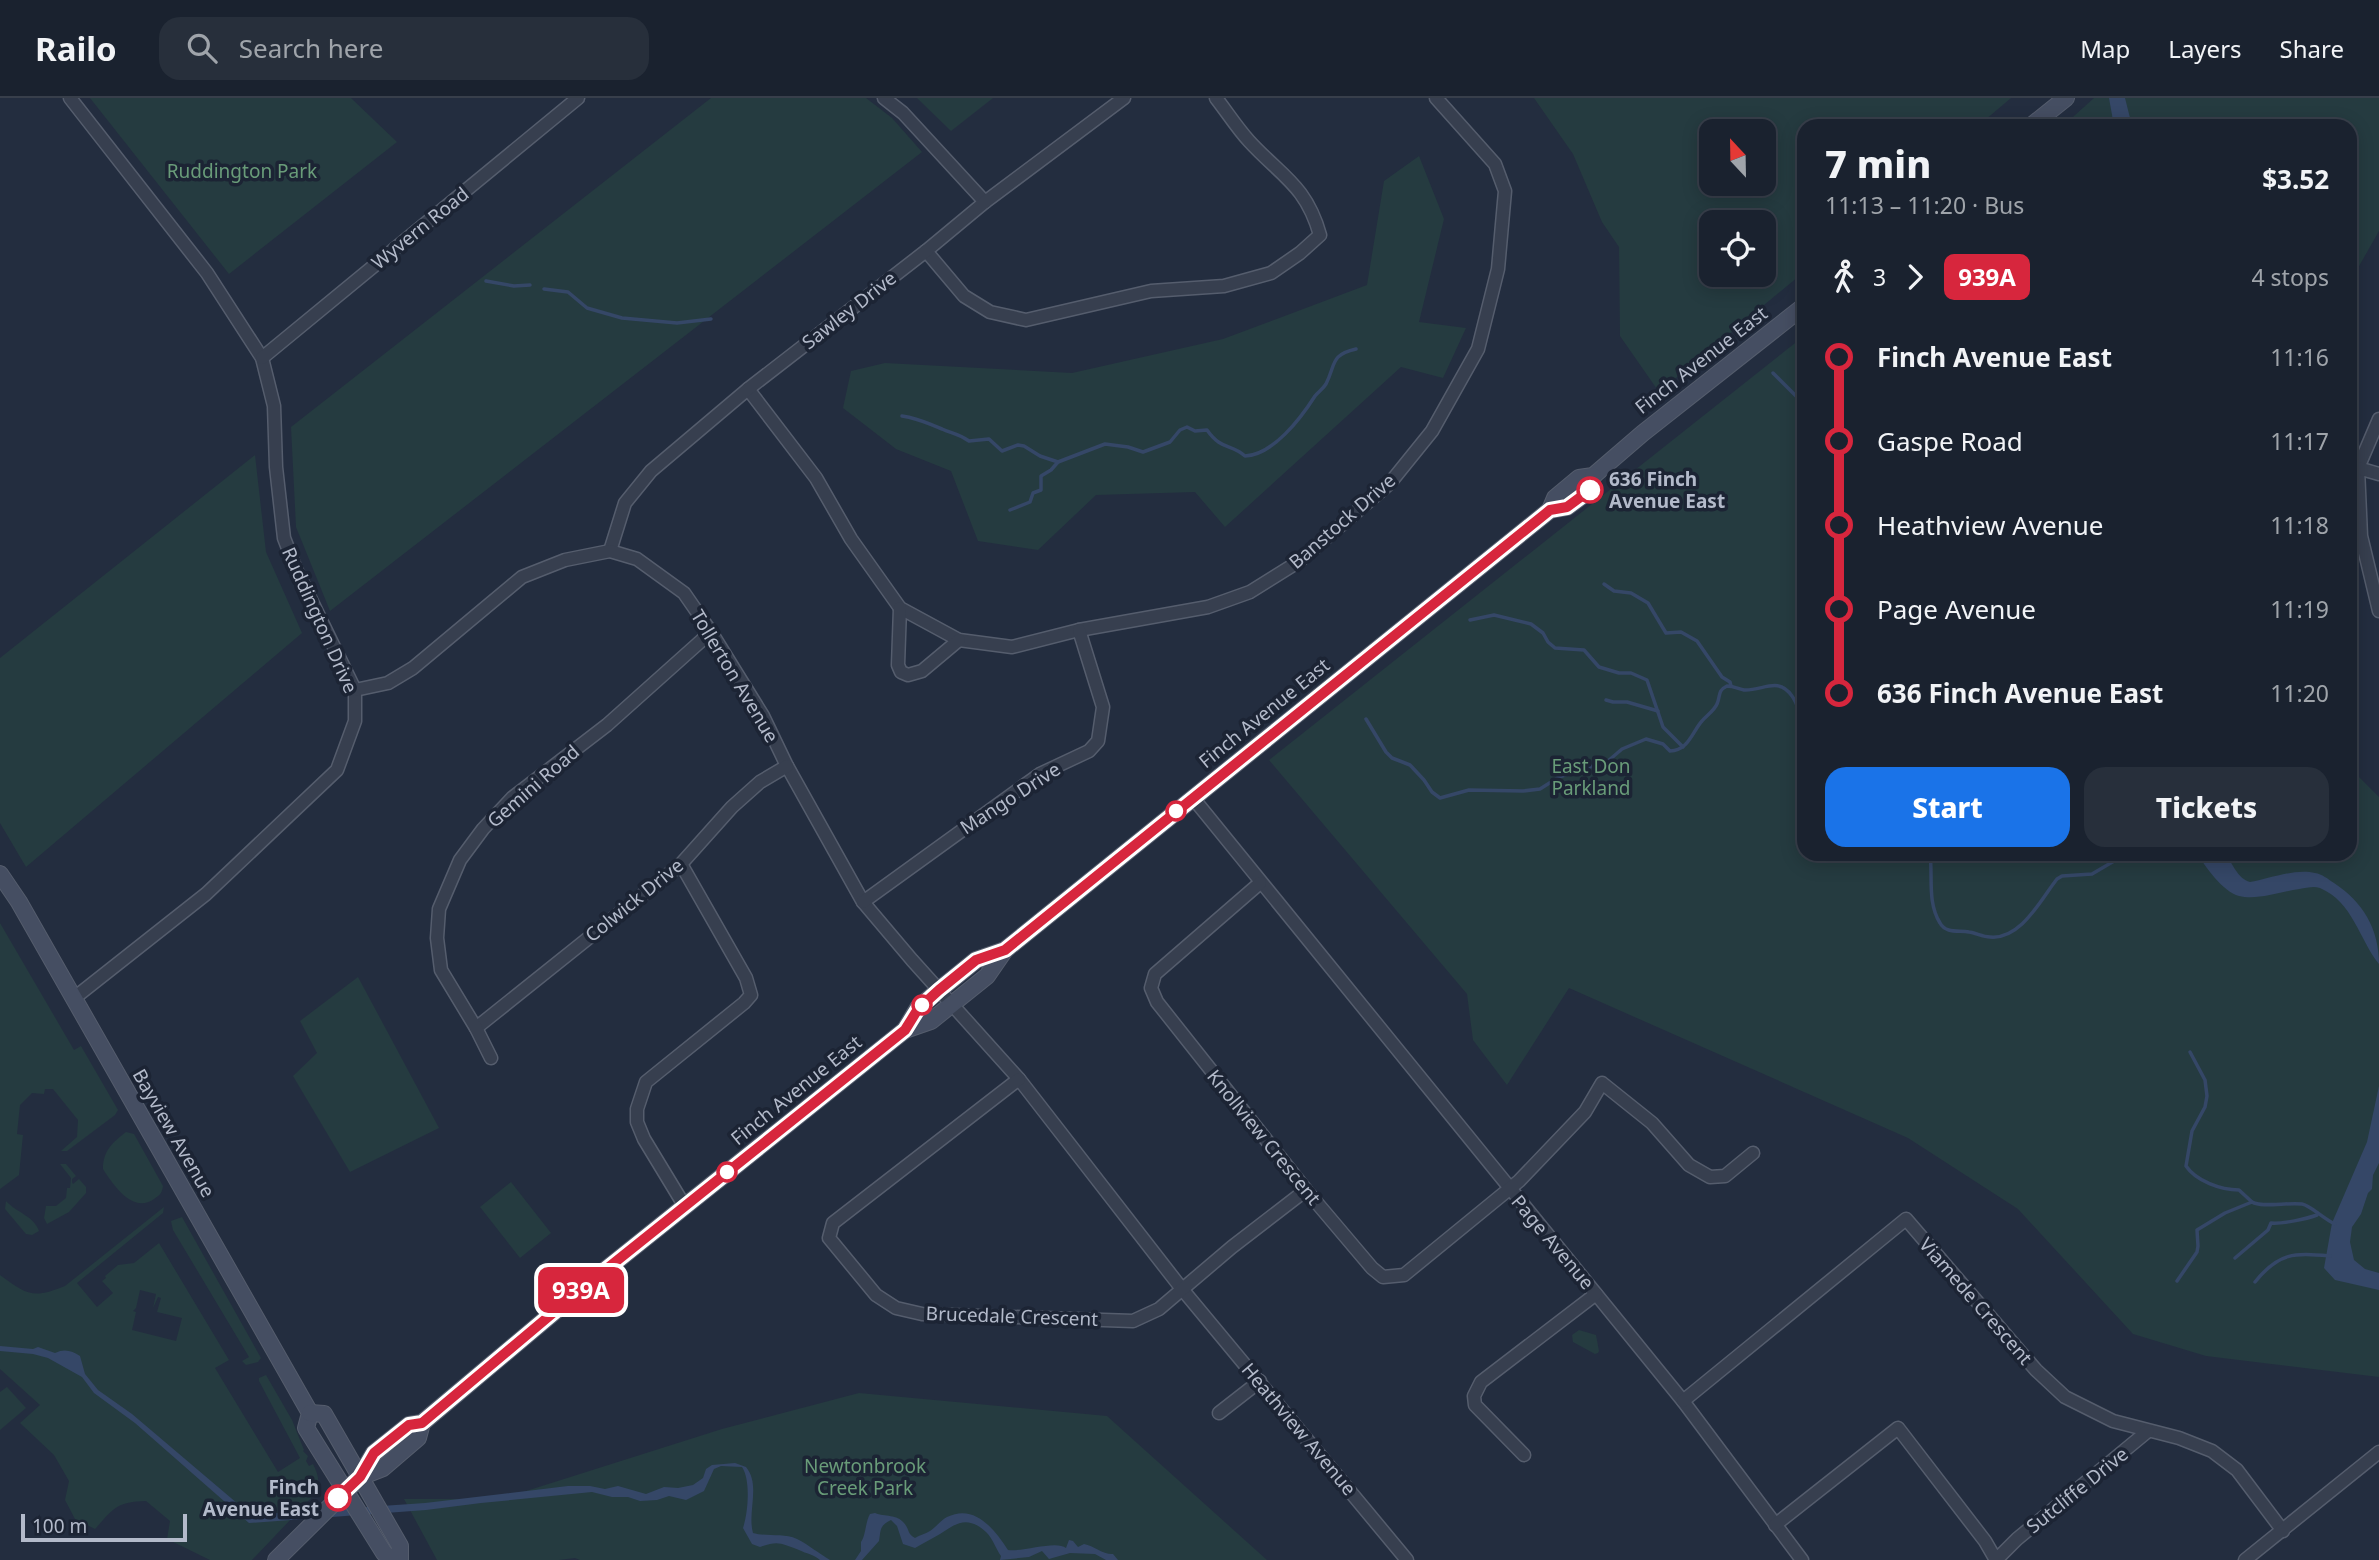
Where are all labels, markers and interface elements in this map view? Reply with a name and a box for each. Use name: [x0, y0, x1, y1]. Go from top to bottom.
search box: [159, 17, 649, 80]
text: Railo: [35, 26, 117, 71]
icon: search: [183, 29, 221, 67]
text: Search here: [239, 30, 383, 66]
text: Map: [2080, 32, 2130, 65]
text: Layers: [2168, 32, 2242, 65]
text: Share: [2280, 32, 2344, 65]
north arrow: [1699, 119, 1776, 196]
map controls: [1699, 119, 1776, 287]
text: 7 min: [1825, 137, 1931, 189]
park label: Ruddington Park: [167, 158, 317, 184]
text: $3.52: [2262, 161, 2329, 197]
street label: Wyvern Road: [366, 181, 474, 275]
text: 11:13 – 11:20 · Bus: [1825, 189, 2024, 221]
button: locate: [1699, 210, 1776, 287]
icon: walk: [1825, 258, 1863, 296]
icon: forward: [1896, 258, 1934, 296]
text: 939A: [1958, 260, 2016, 293]
text: 3: [1873, 261, 1886, 293]
text: 4 stops: [2251, 261, 2329, 293]
street label: Sawley Drive: [797, 265, 901, 355]
street label: Finch Avenue East: [1630, 300, 1773, 420]
text: Finch Avenue East: [1877, 339, 2112, 375]
text: 11:16: [2270, 341, 2329, 373]
text: Gaspe Road: [1877, 423, 2023, 459]
text: 11:17: [2270, 425, 2329, 457]
place label: 636 Finch Avenue East: [1609, 466, 1725, 514]
street label: Banstock Drive: [1283, 467, 1401, 575]
marker: 636 Finch Avenue East: [1577, 477, 1603, 503]
text: Heathview Avenue: [1877, 507, 2104, 543]
text: 11:18: [2270, 509, 2329, 541]
street label: Ruddington Drive: [276, 543, 364, 697]
text: Page Avenue: [1877, 591, 2036, 627]
text: 11:19: [2270, 593, 2329, 625]
street label: Tollerton Avenue: [685, 605, 785, 747]
street label: Finch Avenue East: [1193, 652, 1335, 774]
text: 636 Finch Avenue East: [1877, 675, 2163, 711]
text: 11:20: [2270, 677, 2329, 709]
street label: Gemini Road: [481, 739, 585, 833]
park label: East Don Parkland: [1551, 753, 1631, 801]
street label: Mango Drive: [955, 756, 1065, 840]
button: Start: [1825, 767, 2070, 847]
button: Tickets: [2084, 767, 2329, 847]
unlabelled marker: [1166, 801, 1186, 821]
street label: Colwick Drive: [579, 852, 689, 948]
unlabelled marker: [912, 995, 932, 1015]
street label: Finch Avenue East: [725, 1029, 867, 1151]
street label: Bayview Avenue: [127, 1064, 221, 1202]
street label: Knollview Crescent: [1201, 1064, 1327, 1210]
unlabelled marker: [717, 1162, 737, 1182]
street label: Page Avenue: [1506, 1189, 1600, 1295]
street label: Viamede Crescent: [1914, 1232, 2039, 1370]
line badge: 939A: [532, 1267, 630, 1313]
text: 939A: [552, 1273, 610, 1306]
street label: Brucedale Crescent: [925, 1300, 1099, 1332]
street label: Heathview Avenue: [1236, 1357, 1362, 1501]
street label: Sutcliffe Drive: [2021, 1441, 2133, 1539]
park label: Newtonbrook Creek Park: [804, 1453, 926, 1501]
place label: Finch Avenue East: [203, 1474, 319, 1522]
marker: Finch Avenue East: [325, 1485, 351, 1511]
scale bar: [21, 1511, 187, 1543]
text: 100 m: [32, 1513, 87, 1539]

